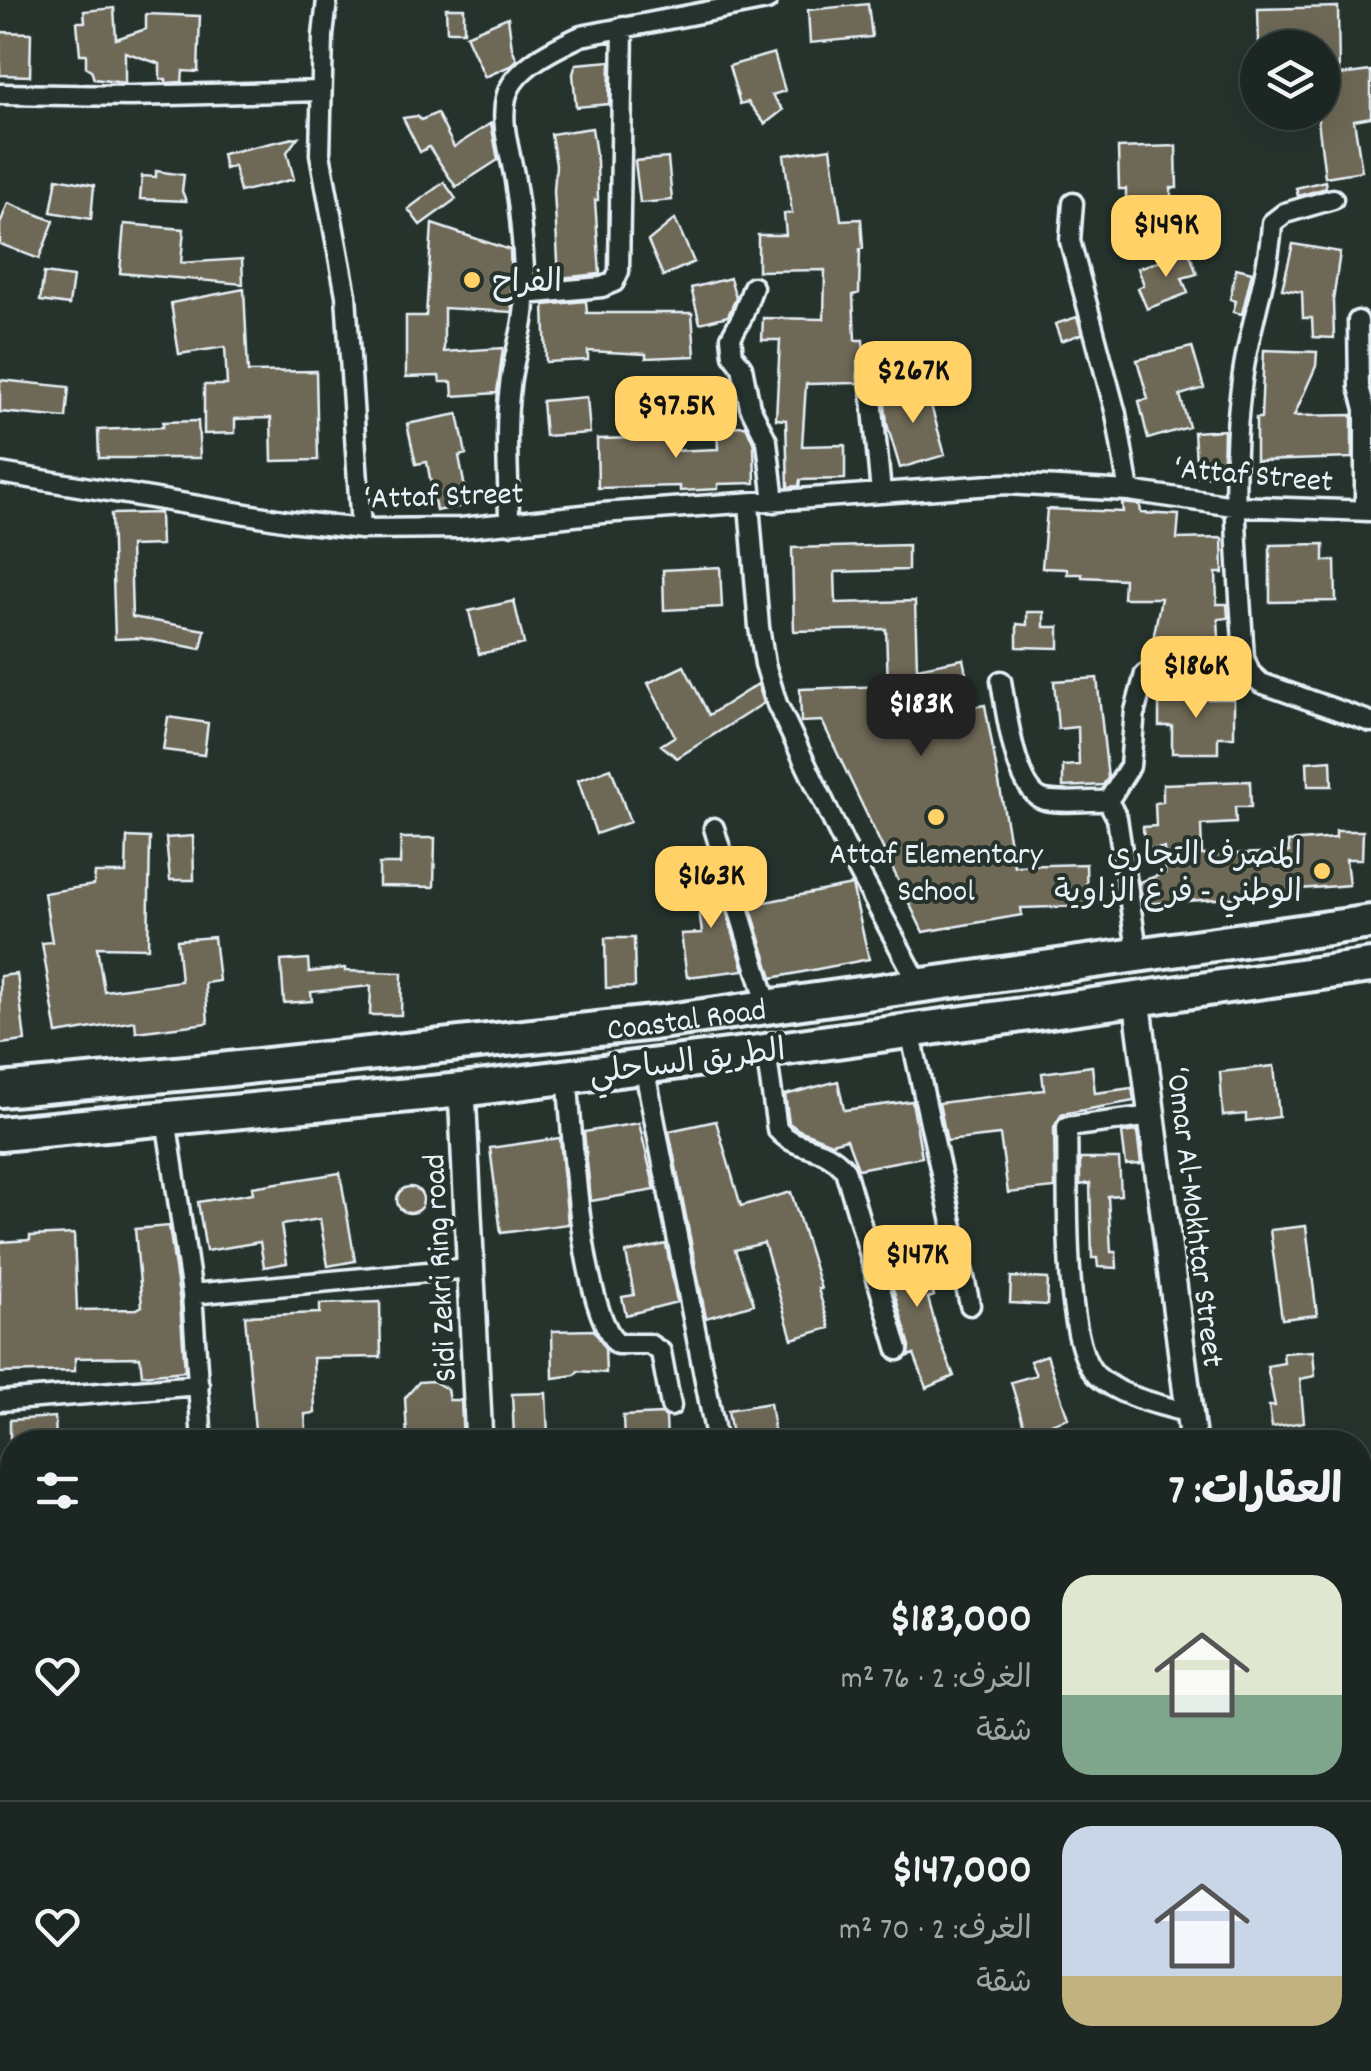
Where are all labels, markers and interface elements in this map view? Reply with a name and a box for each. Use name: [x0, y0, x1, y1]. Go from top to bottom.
map controls: [1240, 30, 1340, 130]
button: layers: [1240, 30, 1340, 130]
pin: $149K: [1096, 195, 1236, 280]
text: $149K: [1133, 204, 1199, 250]
place label: الفراح: [492, 262, 562, 308]
marker: الفراح: [461, 269, 483, 291]
pin: $267K: [843, 341, 983, 426]
text: $267K: [877, 350, 949, 396]
pin: $97.5K: [595, 376, 757, 461]
text: $97.5K: [637, 385, 715, 431]
street label: ‘Attaf Street: [1172, 448, 1335, 508]
street label: ‘Attaf Street: [364, 473, 525, 525]
pin: $186K: [1126, 636, 1266, 721]
text: $186K: [1163, 645, 1229, 691]
pin: $183K: [851, 674, 991, 759]
text: $183K: [888, 683, 954, 729]
marker: Attaf Elementary School: [925, 806, 947, 828]
place label: Attaf Elementary School: [829, 834, 1044, 917]
place label: المصرف التجاري الوطني - فرع الزاوية: [1054, 835, 1302, 918]
pin: $163K: [641, 846, 781, 931]
text: $163K: [677, 855, 745, 901]
marker: المصرف التجاري الوطني - فرع الزاوية: [1311, 860, 1333, 882]
street label: Coastal Road: [605, 989, 769, 1056]
street label: الطريق الساحلي: [587, 1030, 788, 1100]
street label: ‘Omar Al-Mokhtar Street: [1151, 1065, 1233, 1370]
street label: Sidi Zekri Ring road: [414, 1153, 472, 1383]
pin: $147K: [847, 1225, 987, 1310]
text: $147K: [885, 1234, 949, 1280]
icon: filters: [30, 1463, 85, 1518]
text: العقارات: 7: [1169, 1464, 1342, 1524]
text: $183,000: [889, 1592, 1032, 1652]
icon: home: [1142, 1615, 1262, 1735]
icon: heart: [30, 1648, 85, 1703]
text: الغرف: 2 · 76 m²: [841, 1658, 1032, 1704]
text: شقة: [976, 1711, 1032, 1757]
text: $147,000: [891, 1843, 1032, 1903]
icon: home: [1142, 1866, 1262, 1986]
icon: heart: [30, 1899, 85, 1954]
text: الغرف: 2 · 70 m²: [839, 1909, 1032, 1955]
text: شقة: [976, 1962, 1032, 2008]

